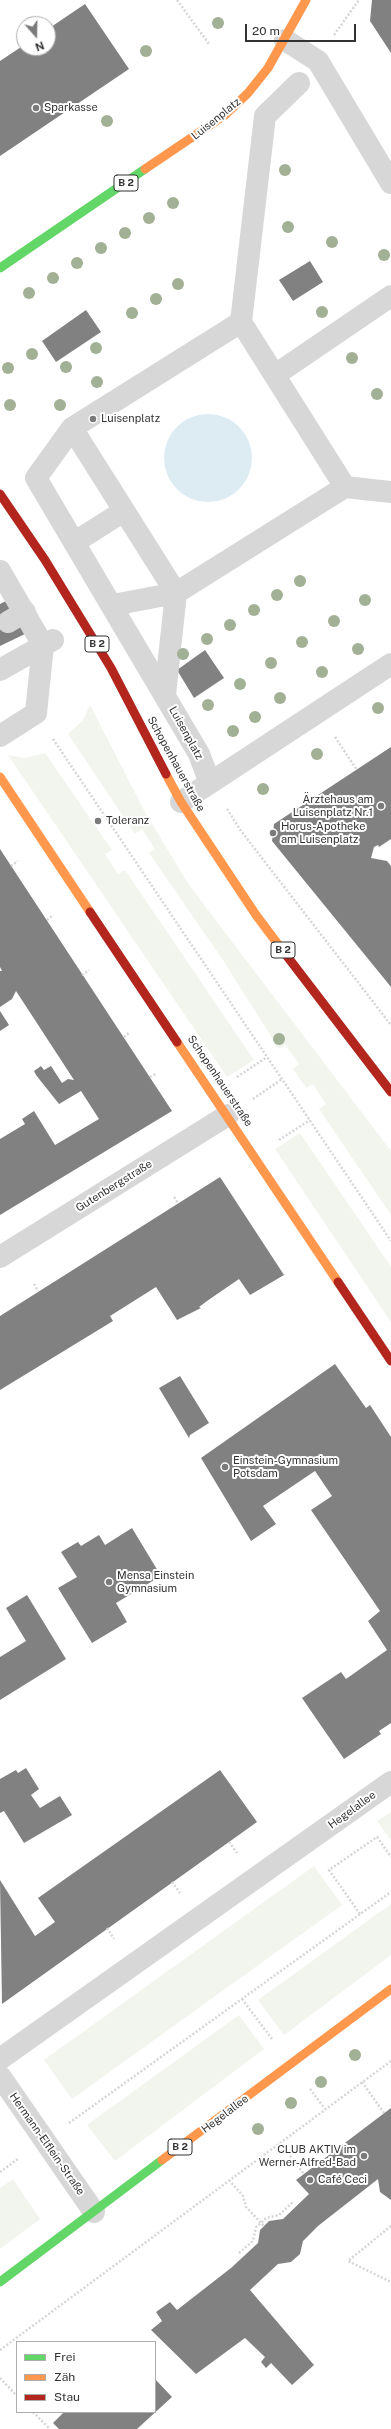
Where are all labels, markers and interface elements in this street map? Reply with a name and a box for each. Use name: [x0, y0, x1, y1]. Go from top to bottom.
north arrow: [16, 16, 56, 56]
scale bar: [247, 16, 358, 42]
text: 20 m: [252, 24, 280, 38]
text: N: [34, 39, 46, 53]
street label: Luisenplatz: [189, 95, 243, 143]
place label: Sparkasse: [44, 101, 98, 115]
marker: Sparkasse: [31, 103, 41, 113]
road number: B 2: [114, 175, 138, 191]
place label: Luisenplatz: [101, 412, 160, 426]
marker: Luisenplatz: [88, 414, 98, 424]
road number: B 2: [85, 636, 109, 652]
street label: Luisenplatz: [166, 704, 206, 762]
street label: Schopenhauerstraße: [144, 714, 208, 814]
place label: Ärztehaus am Luisenplatz Nr.1: [293, 793, 373, 819]
marker: Ärztehaus am Luisenplatz Nr.1: [376, 801, 386, 811]
place label: Toleranz: [106, 814, 149, 828]
marker: Toleranz: [93, 816, 103, 826]
place label: Horus-Apotheke am Luisenplatz: [281, 820, 365, 846]
marker: Horus-Apotheke am Luisenplatz: [268, 828, 278, 838]
road number: B 2: [271, 942, 295, 958]
street label: Schopenhauerstraße: [185, 1033, 255, 1129]
street label: Gutenbergstraße: [73, 1157, 155, 1215]
place label: Einstein-Gymnasium Potsdam: [233, 1454, 338, 1480]
marker: Einstein-Gymnasium Potsdam: [220, 1462, 230, 1472]
place label: Mensa Einstein Gymnasium: [117, 1569, 194, 1595]
marker: Mensa Einstein Gymnasium: [104, 1577, 114, 1587]
street label: Hegelallee: [326, 1788, 378, 1832]
street label: Hermann-Elflein-Straße: [7, 2090, 87, 2198]
street label: Hegelallee: [199, 2092, 251, 2136]
road number: B 2: [168, 2139, 192, 2155]
place label: CLUB AKTIV im Werner-Alfred-Bad: [259, 2143, 356, 2169]
marker: CLUB AKTIV im Werner-Alfred-Bad: [359, 2151, 369, 2161]
place label: Café Ceci: [318, 2173, 367, 2187]
marker: Café Ceci: [305, 2175, 315, 2185]
legend: [16, 2341, 156, 2413]
text: Frei: [54, 2350, 76, 2364]
text: Zäh: [54, 2370, 75, 2384]
text: Stau: [54, 2390, 80, 2404]

